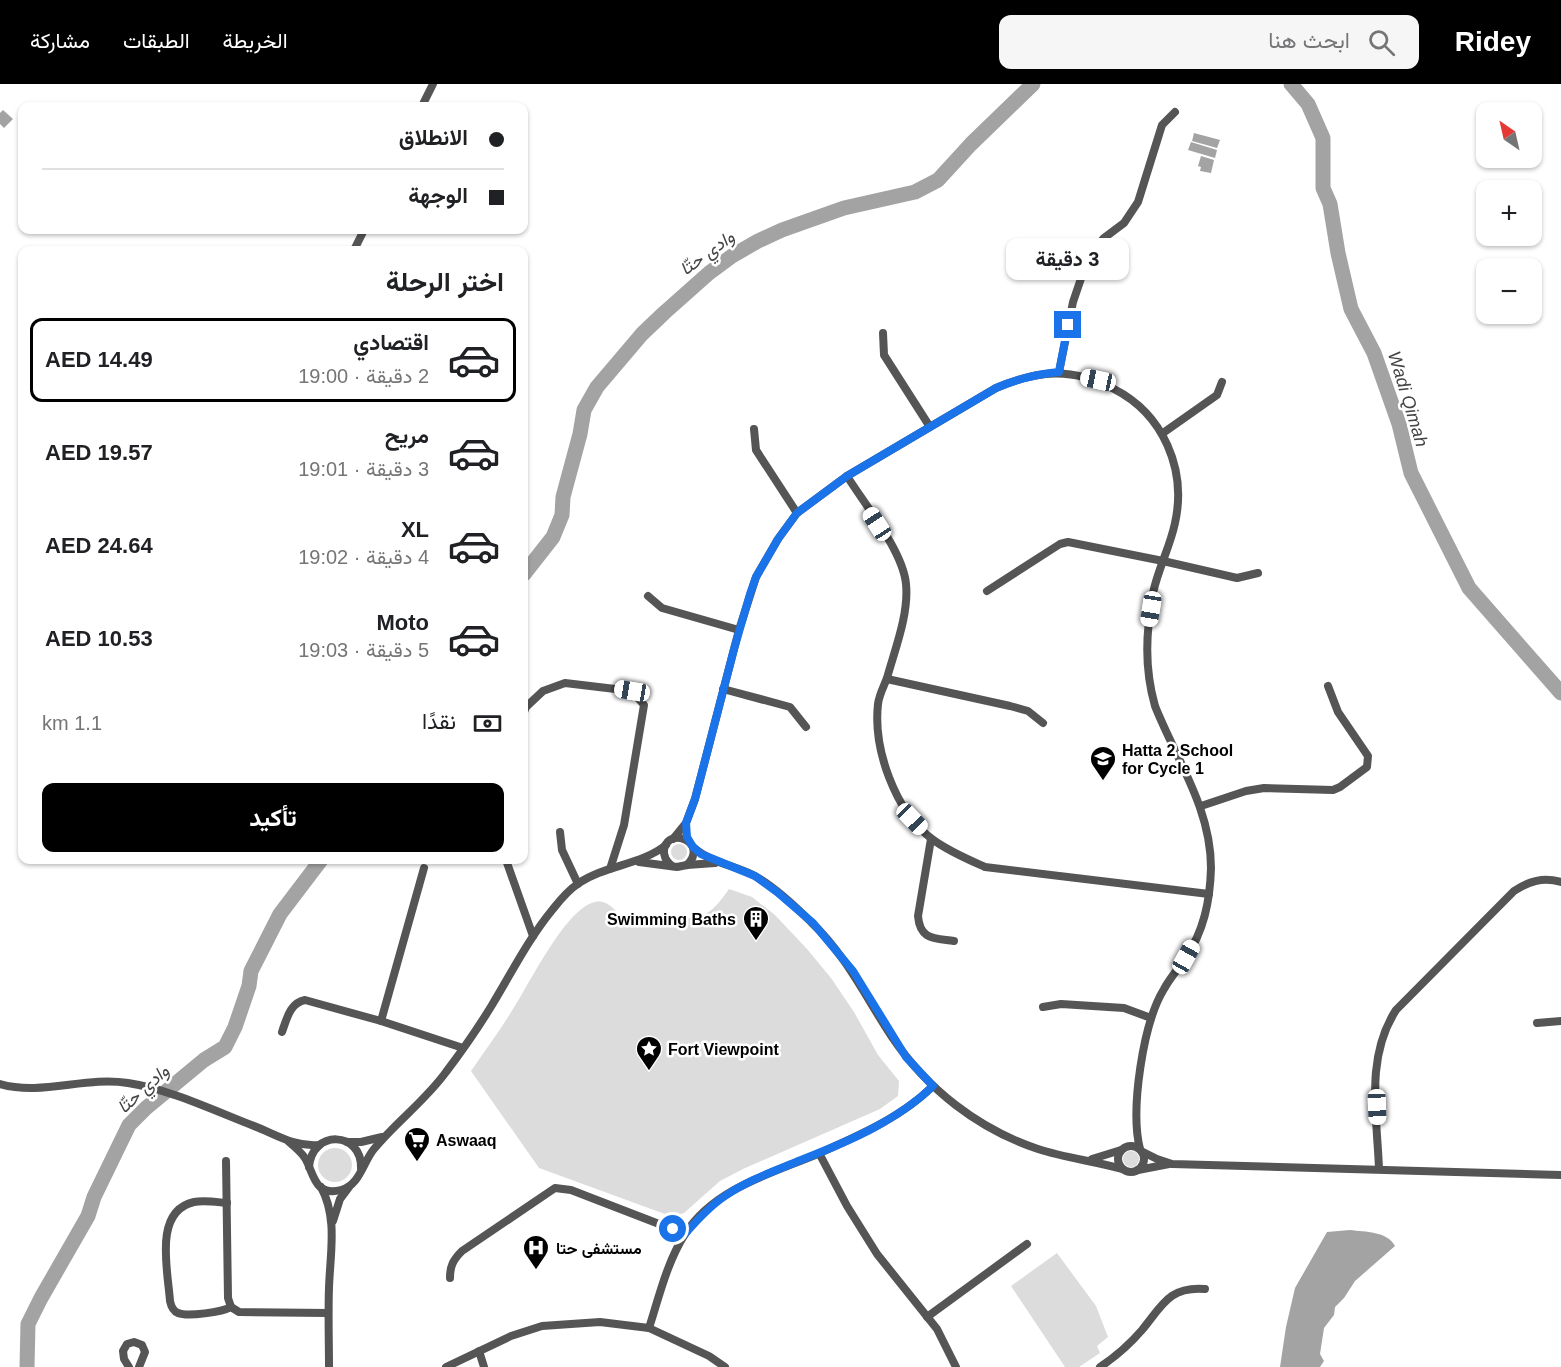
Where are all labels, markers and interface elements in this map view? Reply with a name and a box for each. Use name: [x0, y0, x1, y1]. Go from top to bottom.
search box: [999, 15, 1419, 69]
icon: search: [1365, 26, 1398, 59]
text: Ridey: [1455, 26, 1531, 57]
text: ابحث هنا: [1268, 28, 1350, 53]
text: مشاركة: [30, 29, 90, 52]
text: الطبقات: [123, 29, 190, 52]
text: الخريطة: [223, 29, 288, 52]
north arrow: [1476, 102, 1542, 168]
map controls: [1476, 102, 1542, 324]
text: الانطلاق: [399, 125, 468, 150]
button: +: [1476, 180, 1542, 246]
text: الوجهة: [408, 183, 468, 208]
water label: وادي حتّا: [676, 227, 741, 283]
callout: 3 دقيقة: [1006, 238, 1130, 280]
text: 3 دقيقة: [1036, 248, 1099, 270]
button: −: [1476, 258, 1542, 324]
text: اختر الرحلة: [386, 267, 504, 297]
route end: [1054, 311, 1081, 338]
text: اقتصادي: [353, 330, 429, 355]
icon: car: [447, 333, 501, 387]
text: AED 14.49: [45, 347, 153, 372]
water label: Wadi Qimah: [1384, 349, 1432, 449]
text: 2 دقيقة · 19:00: [298, 365, 429, 387]
car: [1079, 367, 1117, 393]
text: مريح: [385, 423, 429, 448]
icon: car: [447, 426, 501, 480]
text: AED 19.57: [45, 440, 153, 465]
text: 3 دقيقة · 19:01: [298, 458, 429, 480]
car: [860, 504, 894, 544]
text: XL: [401, 517, 429, 542]
icon: car: [447, 519, 501, 573]
text: AED 24.64: [45, 533, 153, 558]
text: 4 دقيقة · 19:02: [298, 546, 429, 568]
car: [1139, 590, 1163, 628]
text: Moto: [376, 610, 429, 635]
icon: car: [447, 612, 501, 666]
text: AED 10.53: [45, 626, 153, 651]
text: 5 دقيقة · 19:03: [298, 639, 429, 661]
car: [613, 679, 651, 703]
icon: cash: [471, 707, 504, 740]
text: نقدًا: [422, 709, 456, 734]
text: 1.1 km: [42, 712, 102, 734]
place label: Hatta 2 School for Cycle 1: [1122, 742, 1233, 777]
school or university icon: Hatta 2 School for Cycle 1: [1088, 744, 1118, 782]
button: تأكيد: [42, 783, 504, 852]
car: [893, 800, 931, 838]
building icon: Swimming Baths: [741, 904, 771, 942]
place label: Swimming Baths: [607, 911, 736, 928]
car: [1169, 937, 1203, 977]
place icon: Fort Viewpoint: [634, 1034, 664, 1072]
place label: Fort Viewpoint: [668, 1041, 779, 1058]
water label: وادي حتّا: [113, 1061, 176, 1121]
car: [1367, 1089, 1387, 1125]
supermarket icon: Aswaaq: [402, 1125, 432, 1163]
place label: Aswaaq: [436, 1132, 496, 1149]
route start: [659, 1215, 686, 1242]
hospital icon: مستشفى حتا: [521, 1233, 551, 1271]
place label: مستشفى حتا: [556, 1240, 642, 1258]

